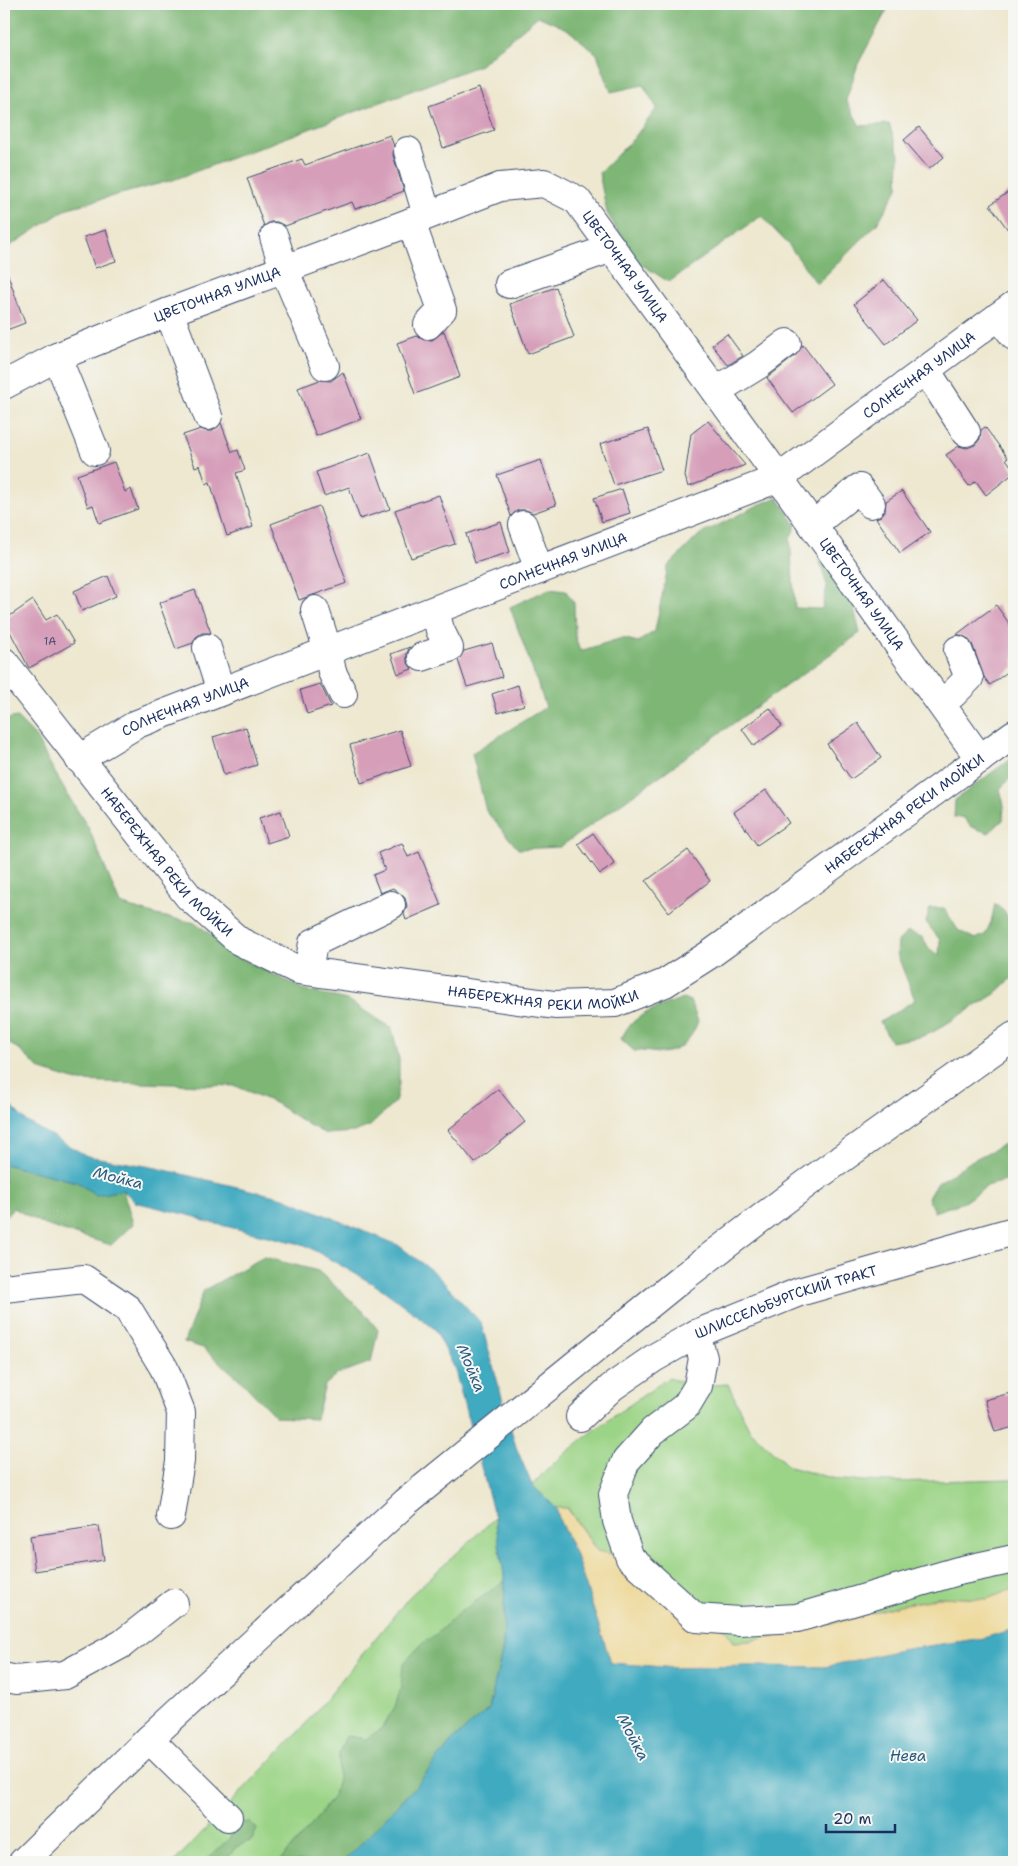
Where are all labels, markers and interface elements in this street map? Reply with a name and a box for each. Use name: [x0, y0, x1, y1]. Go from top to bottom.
street label: ЦВЕТОЧНАЯ УЛИЦА: [579, 207, 672, 326]
street label: ЦВЕТОЧНАЯ УЛИЦА: [151, 262, 283, 326]
street label: СОЛНЕЧНАЯ УЛИЦА: [859, 328, 979, 422]
street label: СОЛНЕЧНАЯ УЛИЦА: [496, 528, 630, 593]
street label: ЦВЕТОЧНАЯ УЛИЦА: [816, 534, 908, 654]
house number: 1А: [44, 634, 56, 649]
street label: СОЛНЕЧНАЯ УЛИЦА: [118, 673, 251, 740]
street label: НАБЕРЕЖНАЯ РЕКИ МОЙКИ: [821, 750, 988, 878]
street label: НАБЕРЕЖНАЯ РЕКИ МОЙКИ: [97, 783, 237, 940]
street label: НАБЕРЕЖНАЯ РЕКИ МОЙКИ: [446, 981, 641, 1014]
water label: Мойка: [91, 1162, 145, 1194]
street label: ШЛИССЕЛЬБУРГСКИЙ ТРАКТ: [692, 1261, 880, 1343]
water label: Мойка: [452, 1341, 490, 1395]
water label: Мойка: [612, 1710, 654, 1764]
water label: Нева: [890, 1746, 926, 1766]
scale bar: [826, 1801, 894, 1833]
text: 20 m: [833, 1809, 872, 1829]

